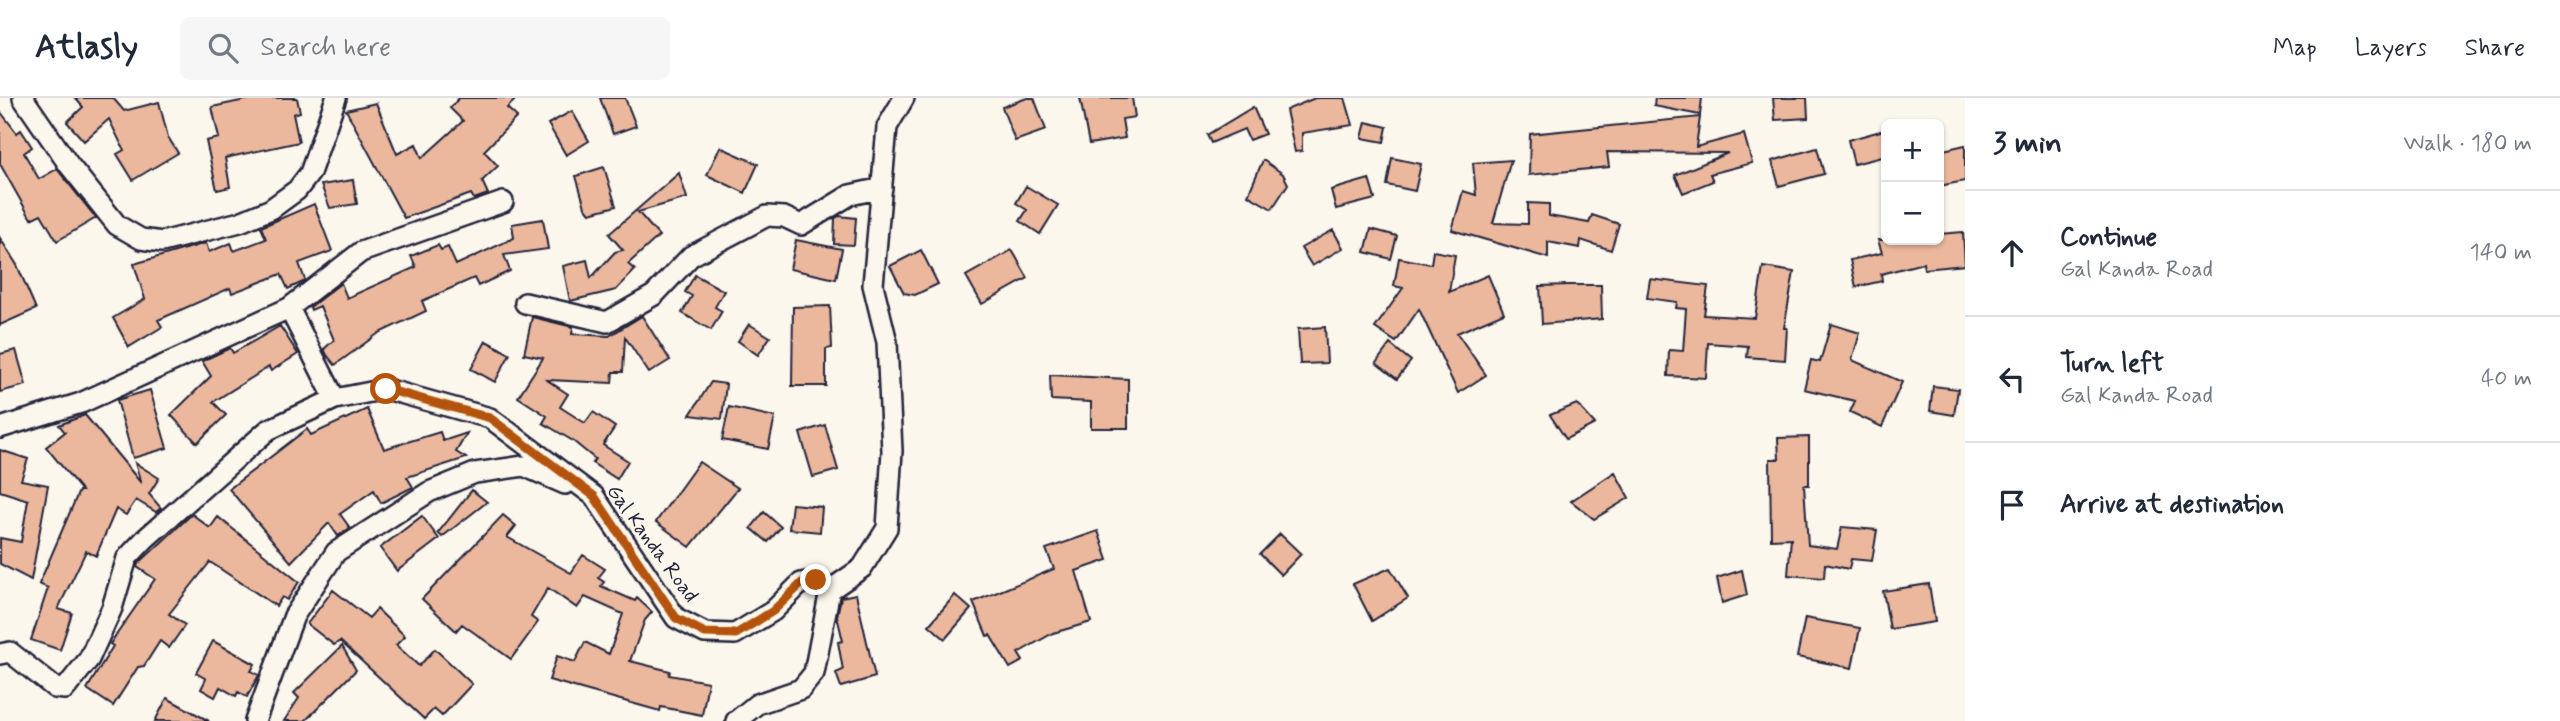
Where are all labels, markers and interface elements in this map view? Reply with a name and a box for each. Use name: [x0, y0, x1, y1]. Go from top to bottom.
search box: [180, 17, 670, 80]
text: Atlasly: [35, 26, 138, 70]
icon: search: [204, 29, 242, 67]
text: Search here: [260, 31, 391, 65]
text: Map: [2273, 33, 2317, 64]
text: Layers: [2355, 33, 2427, 64]
text: Share: [2465, 33, 2525, 64]
map controls: [1881, 119, 1944, 245]
button: +: [1881, 119, 1944, 182]
text: 3 min: [1993, 124, 2062, 163]
text: Walk · 180 m: [2403, 129, 2532, 159]
button: −: [1881, 182, 1944, 245]
text: Continue: [2060, 221, 2157, 255]
icon: ahead: [1993, 234, 2031, 272]
text: 140 m: [2469, 238, 2532, 268]
text: Gal Kanda Road: [2060, 255, 2213, 285]
text: Turn left: [2060, 347, 2164, 381]
icon: left: [1993, 360, 2031, 398]
text: 40 m: [2481, 364, 2532, 394]
route start: [370, 373, 401, 404]
text: Gal Kanda Road: [2060, 381, 2213, 411]
street label: Gal Kanda Road: [600, 479, 705, 608]
icon: arrive: [1993, 486, 2031, 524]
text: Arrive at destination: [2060, 488, 2284, 522]
route end: [800, 564, 831, 595]

